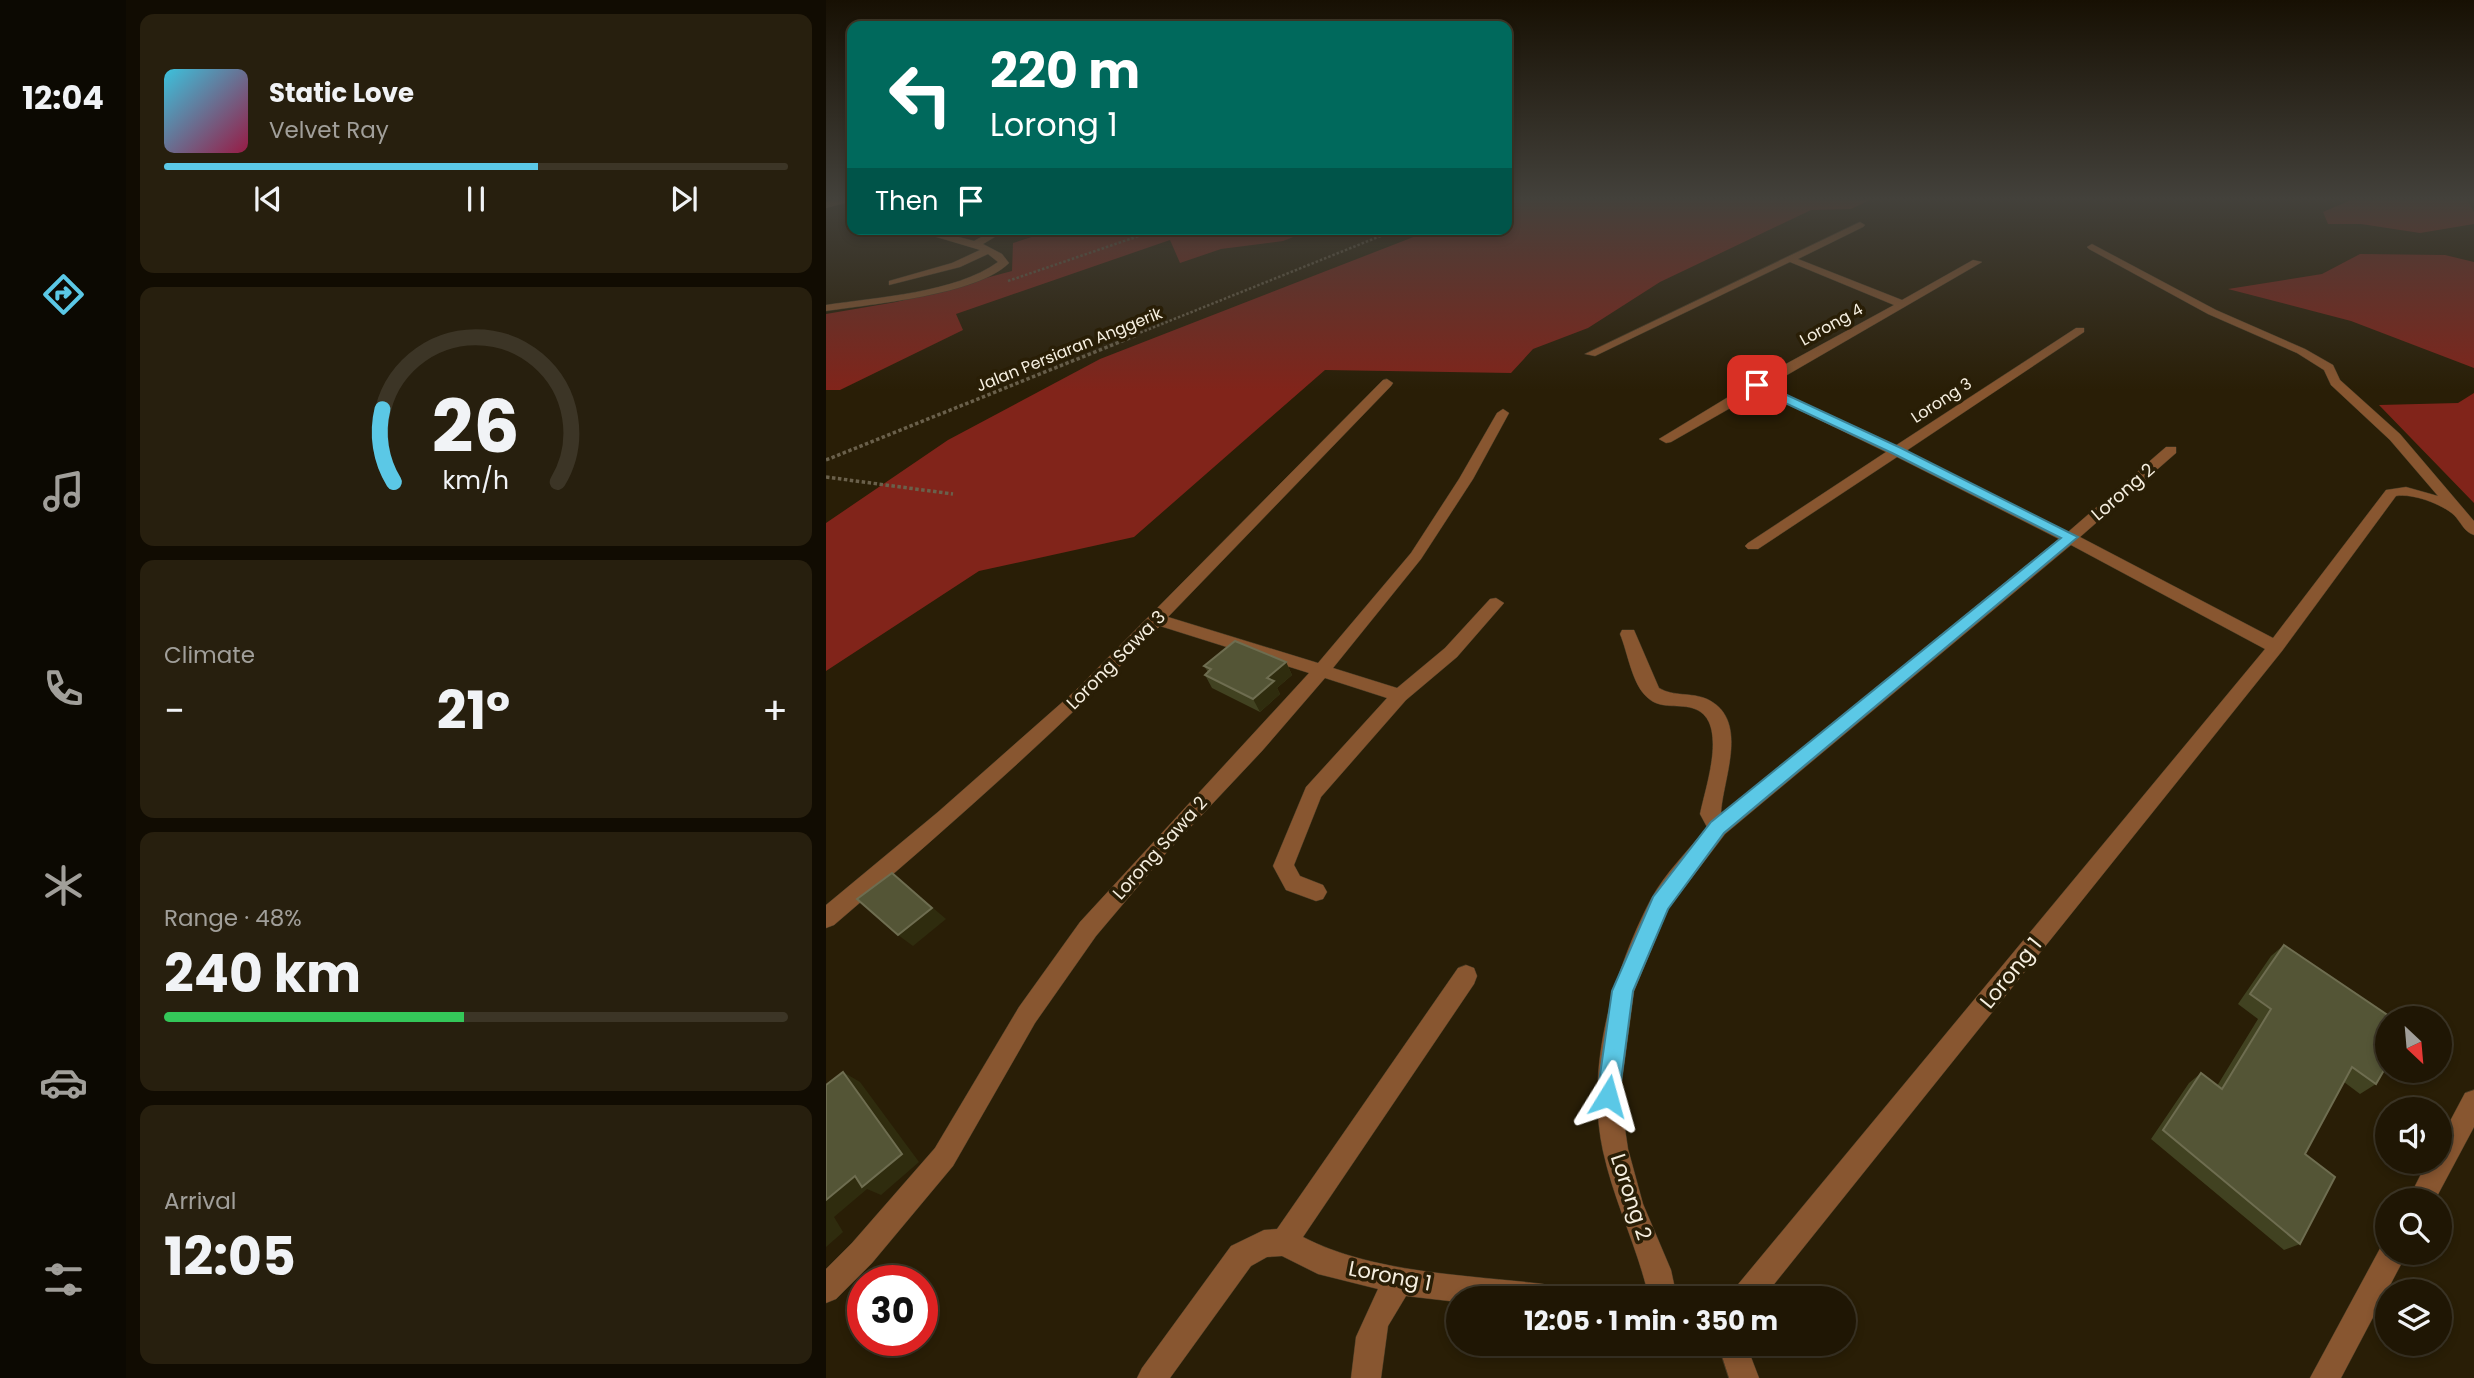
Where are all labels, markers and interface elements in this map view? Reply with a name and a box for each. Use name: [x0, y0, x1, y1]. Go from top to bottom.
text: 220 m: [990, 37, 1140, 105]
icon: left: [875, 49, 966, 140]
text: 12:04: [22, 75, 104, 120]
text: Static Love: [269, 75, 414, 111]
text: Lorong 1: [990, 102, 1118, 147]
text: Velvet Ray: [269, 114, 389, 146]
icon: previous: [249, 180, 287, 218]
icon: pause: [457, 180, 495, 218]
icon: next: [665, 180, 703, 218]
icon: arrive: [952, 182, 990, 220]
text: Then: [875, 183, 938, 219]
icon: directions: [39, 270, 88, 319]
street label: Lorong 4: [1796, 298, 1867, 351]
street label: Jalan Persiaran Anggerik: [973, 301, 1166, 397]
pin: [1727, 355, 1787, 415]
icon: arrive: [1738, 366, 1776, 404]
street label: Lorong 3: [1906, 372, 1976, 429]
text: 26: [432, 377, 520, 478]
street label: Lorong 2: [2086, 457, 2160, 526]
text: km/h: [443, 463, 509, 498]
icon: music: [39, 467, 88, 516]
street label: Lorong Sawa 3: [1060, 604, 1171, 715]
text: Climate: [164, 639, 255, 671]
icon: phone: [39, 664, 88, 713]
text: 21°: [437, 674, 510, 747]
text: −: [164, 684, 185, 737]
text: +: [762, 684, 788, 737]
street label: Lorong Sawa 2: [1107, 791, 1213, 905]
icon: climate: [39, 861, 88, 910]
text: Range · 48%: [164, 902, 302, 934]
street label: Lorong 1: [1973, 931, 2048, 1014]
text: 240 km: [164, 937, 361, 1010]
north arrow: [2375, 1006, 2452, 1083]
map controls: [2375, 1006, 2452, 1356]
icon: car: [39, 1058, 88, 1107]
position arrow: [1571, 1059, 1645, 1133]
button: sound: [2375, 1097, 2452, 1174]
street label: Lorong 2: [1604, 1150, 1659, 1244]
text: Arrival: [164, 1185, 236, 1217]
button: search: [2375, 1188, 2452, 1265]
text: 12:05: [164, 1220, 296, 1293]
street label: Lorong 1: [1346, 1253, 1434, 1298]
icon: filters: [39, 1255, 88, 1304]
speed limit sign: 30: [847, 1265, 938, 1356]
button: layers: [2375, 1279, 2452, 1356]
text: 12:05 · 1 min · 350 m: [1524, 1303, 1778, 1339]

